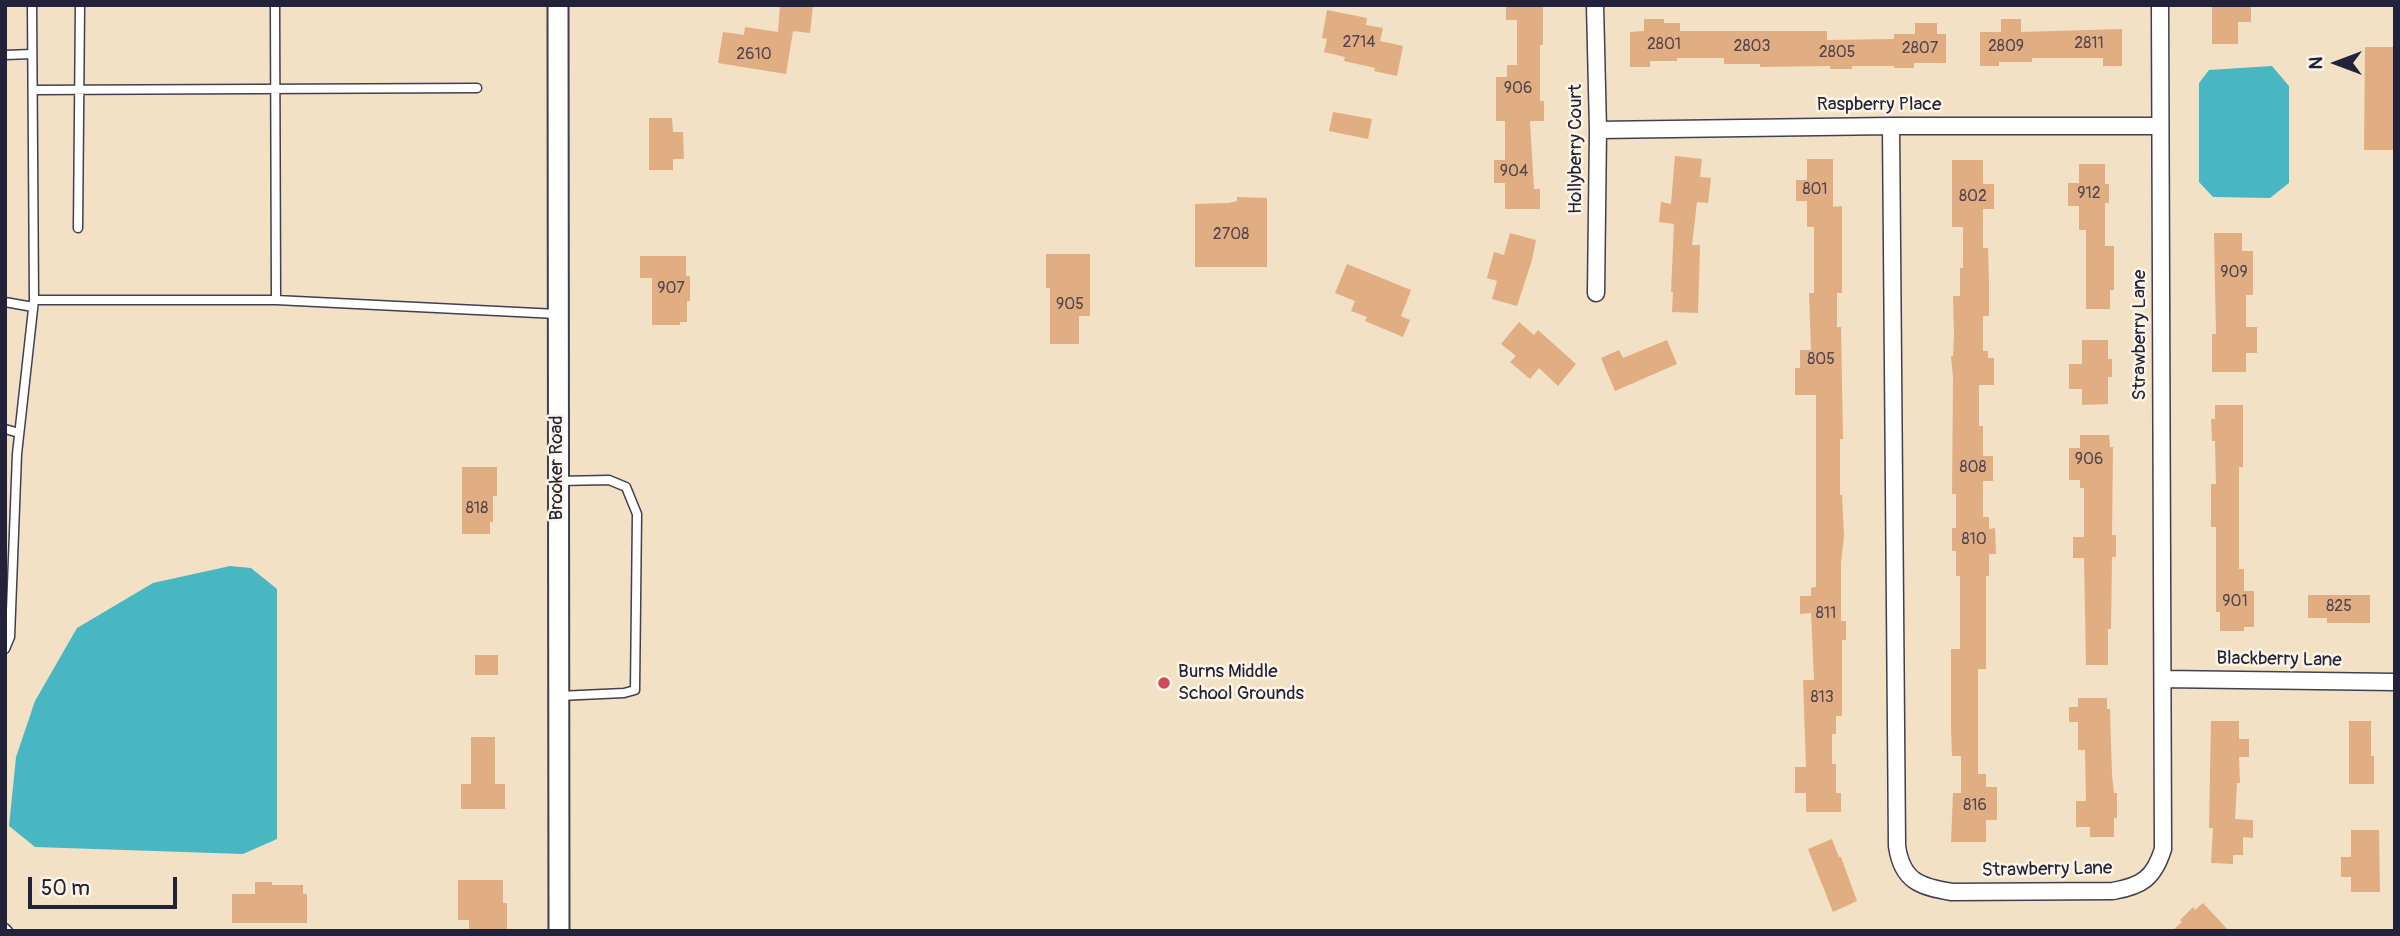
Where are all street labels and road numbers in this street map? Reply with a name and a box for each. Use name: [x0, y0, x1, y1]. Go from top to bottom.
street label: Hollyberry Court: [1565, 84, 1587, 214]
street label: Raspberry Place: [1817, 94, 1941, 116]
street label: Strawberry Lane: [2129, 270, 2151, 400]
street label: Brooker Road: [546, 415, 568, 521]
street label: Blackberry Lane: [2216, 648, 2342, 672]
street label: Strawberry Lane: [1981, 857, 2113, 883]

